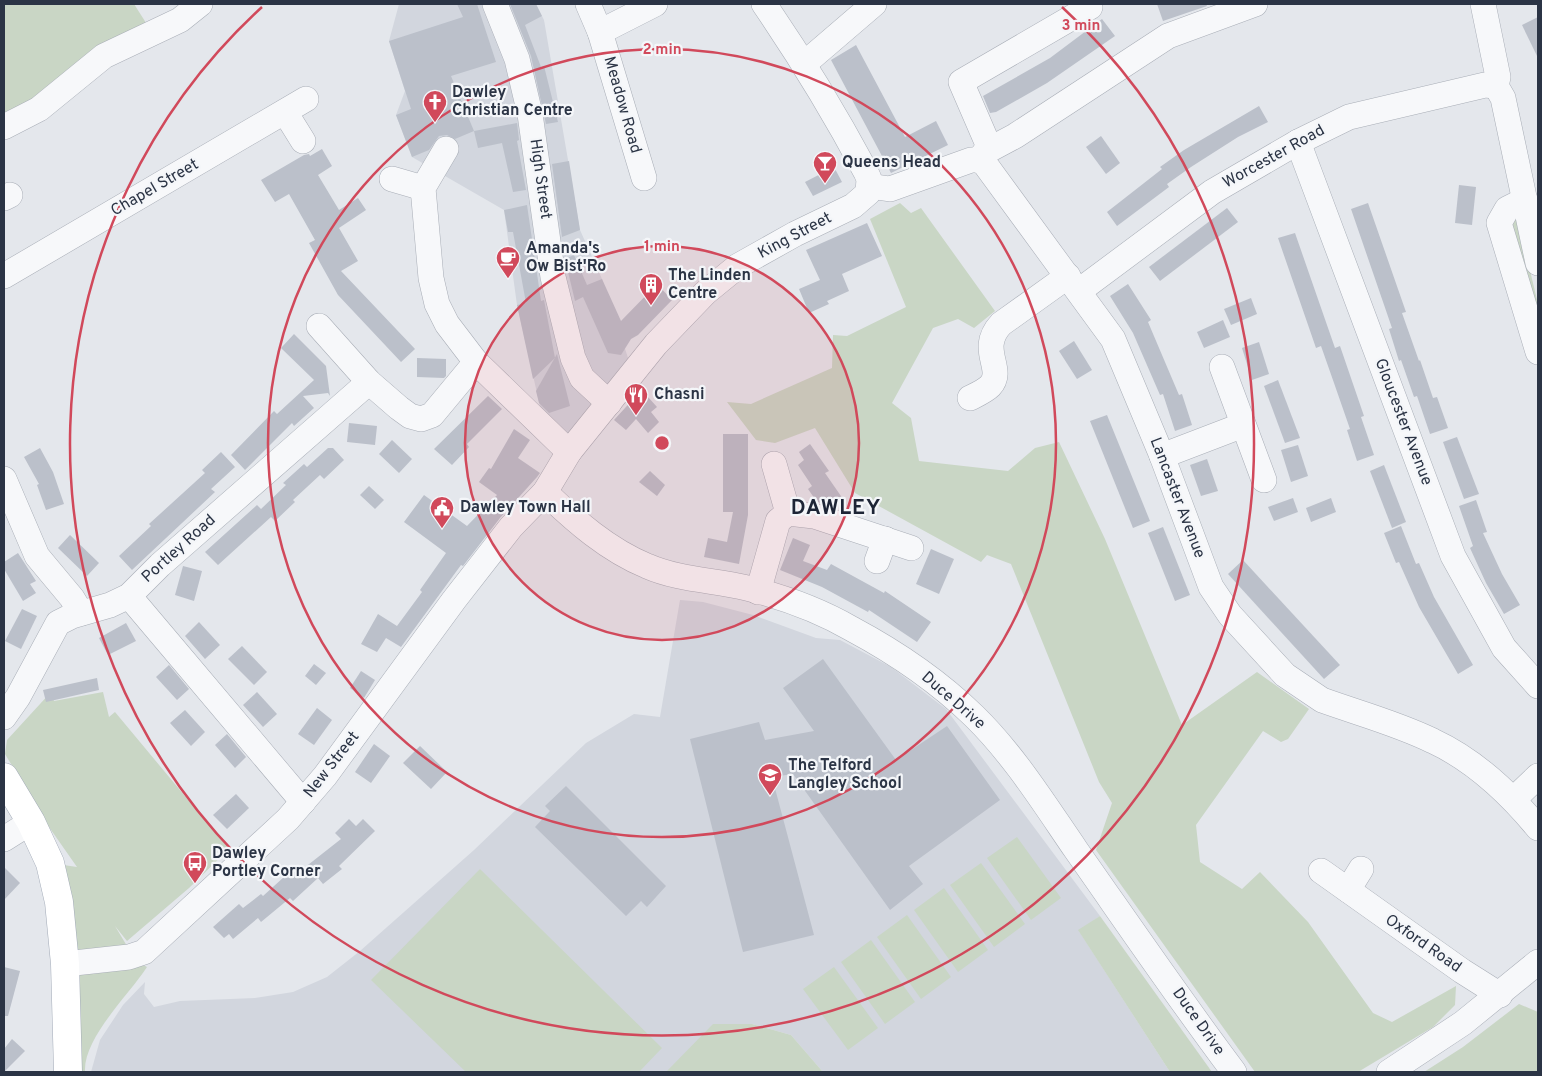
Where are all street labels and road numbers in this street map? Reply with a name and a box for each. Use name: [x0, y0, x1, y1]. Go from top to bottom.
street label: Meadow Road: [599, 54, 645, 156]
street label: Worcester Road: [1220, 121, 1328, 193]
street label: High Street: [524, 137, 556, 221]
street label: Chapel Street: [108, 155, 202, 221]
street label: King Street: [755, 208, 835, 264]
street label: Gloucester Avenue: [1370, 356, 1436, 488]
street label: Lancaster Avenue: [1145, 435, 1209, 561]
street label: Portley Road: [138, 510, 220, 588]
street label: Duce Drive: [917, 668, 989, 734]
street label: New Street: [300, 728, 364, 802]
street label: Oxford Road: [1381, 910, 1465, 978]
street label: Duce Drive: [1167, 984, 1229, 1060]

